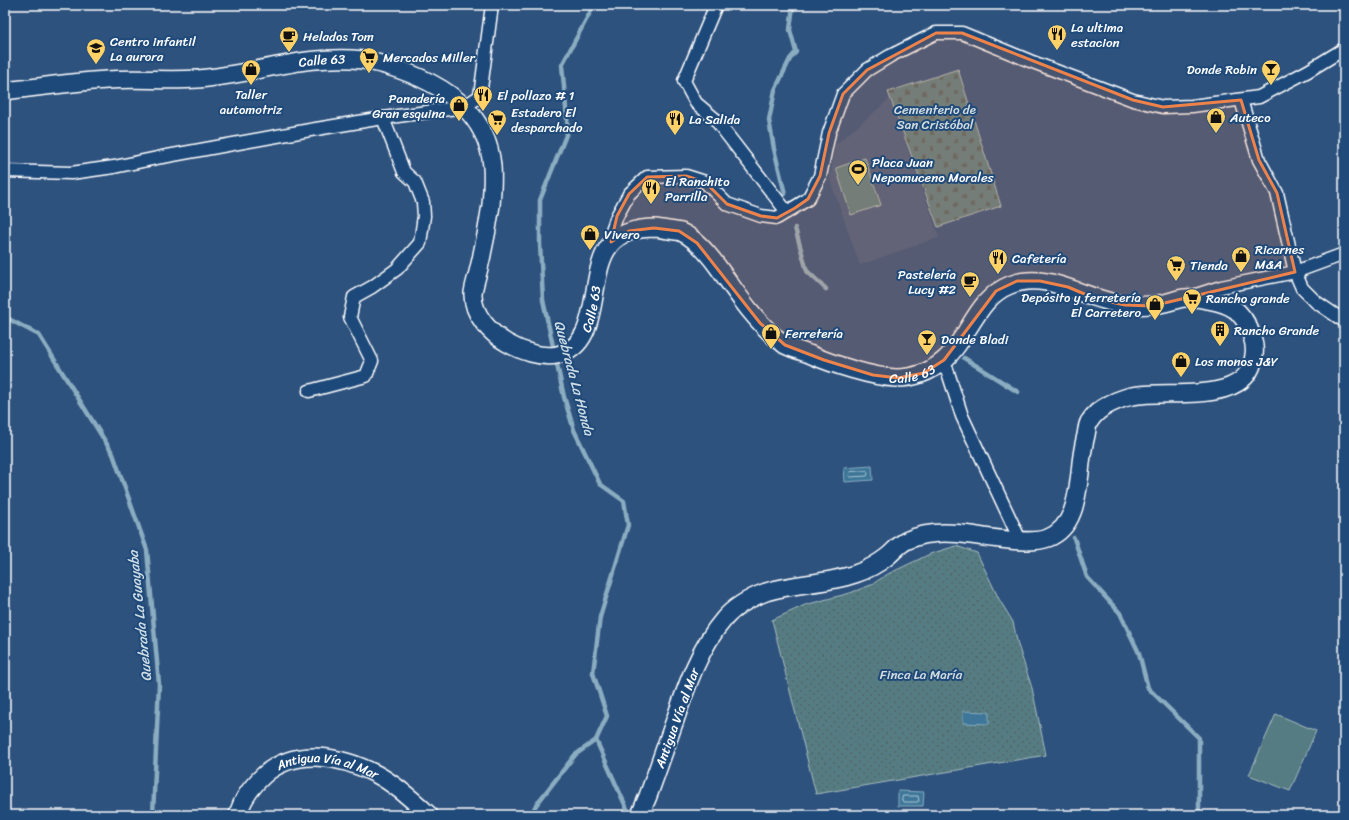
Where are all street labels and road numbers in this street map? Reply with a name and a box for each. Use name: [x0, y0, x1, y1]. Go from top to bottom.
street label: Calle 63: [297, 47, 345, 74]
street label: Calle 63: [574, 284, 607, 336]
street label: Calle 63: [889, 357, 940, 390]
street label: Antigua Vía al Mar: [648, 664, 706, 772]
street label: Antigua Vía al Mar: [271, 746, 384, 786]

